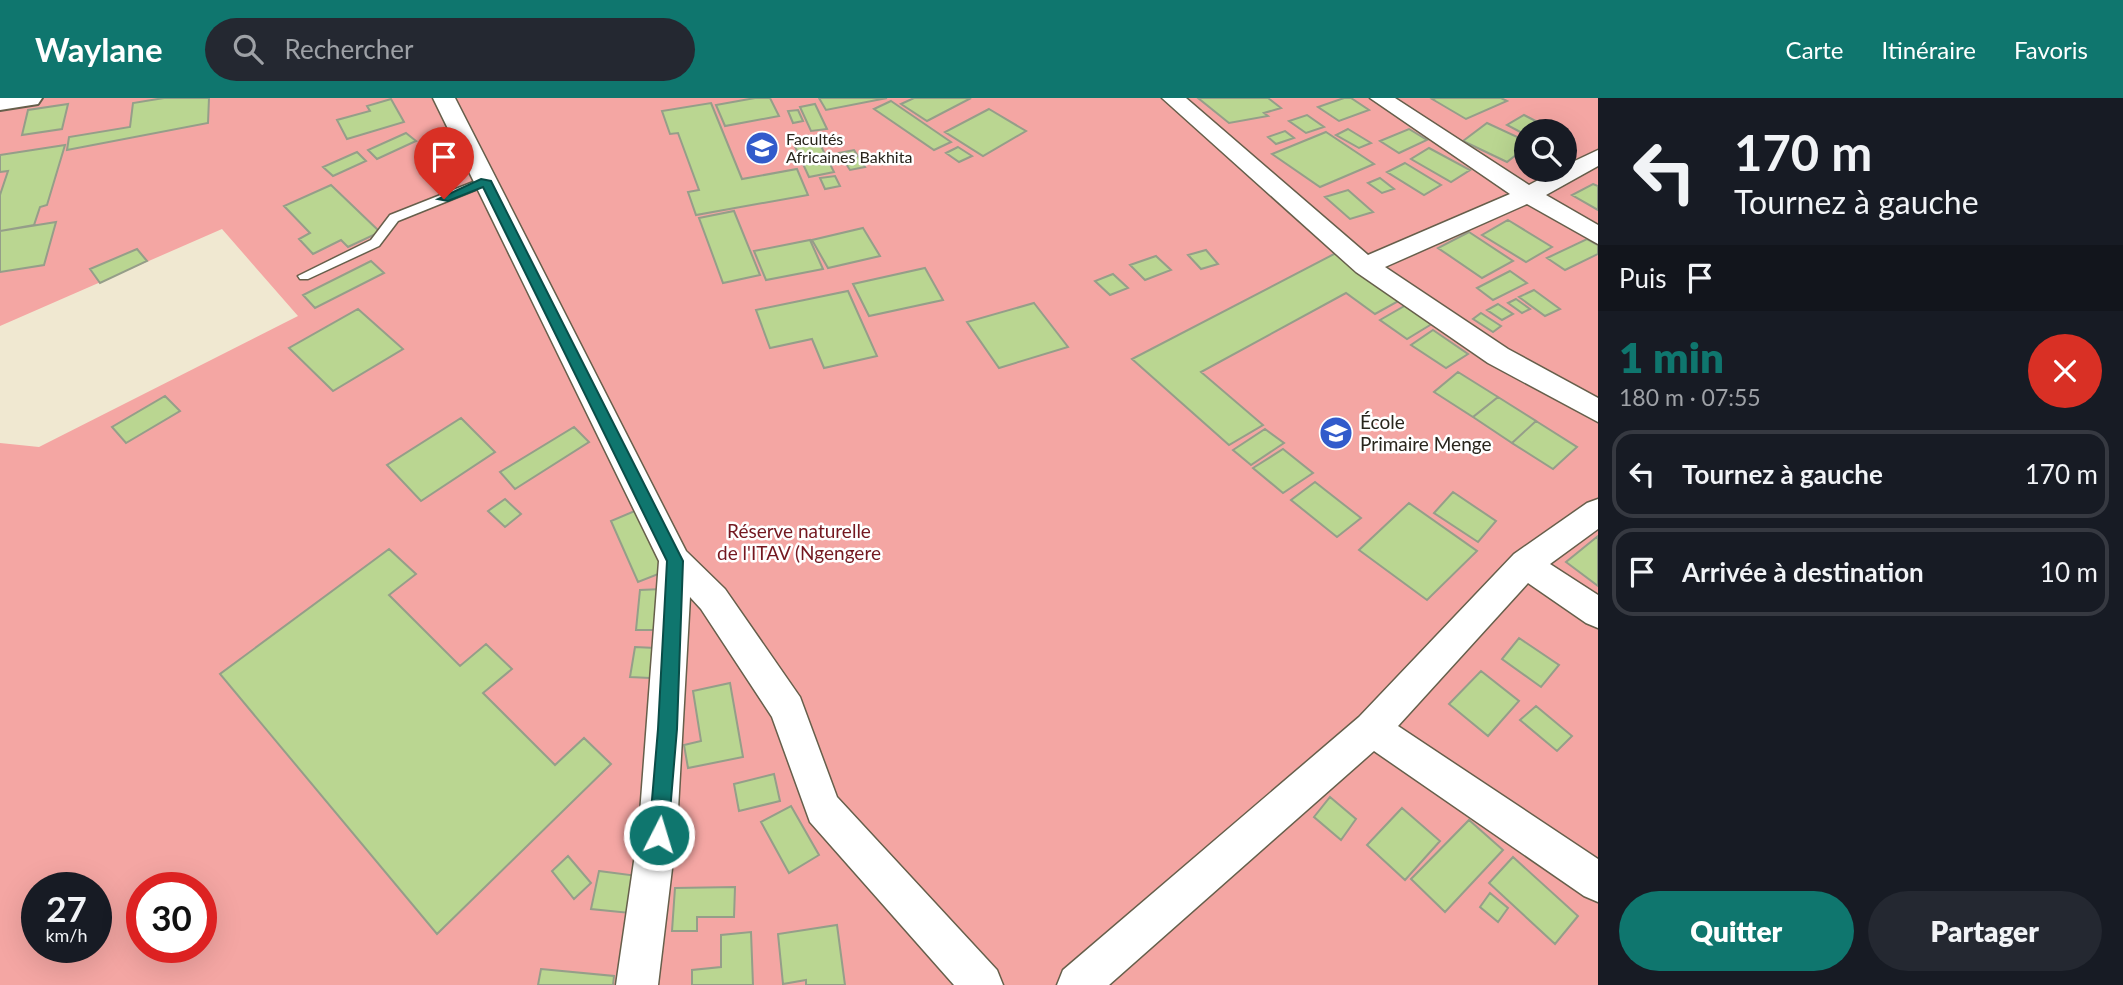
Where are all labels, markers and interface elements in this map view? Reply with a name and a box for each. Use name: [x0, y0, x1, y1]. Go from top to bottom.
search box: [205, 18, 695, 81]
text: Waylane: [35, 29, 163, 69]
icon: search: [229, 30, 267, 68]
text: Rechercher: [285, 33, 413, 65]
text: Carte: [1786, 35, 1844, 64]
text: Itinéraire: [1882, 35, 1976, 64]
text: Favoris: [2014, 35, 2088, 64]
map controls: [1514, 119, 1577, 182]
button: search: [1514, 119, 1577, 182]
text: 170 m: [1734, 123, 1872, 181]
icon: left: [1619, 126, 1710, 217]
pin: [414, 127, 474, 199]
school or university icon: Facultés Africaines Bakhita: [743, 129, 781, 167]
place label: Facultés Africaines Bakhita: [786, 129, 912, 166]
icon: arrive: [425, 138, 463, 176]
text: Tournez à gauche: [1734, 182, 1979, 221]
icon: arrive: [1681, 259, 1719, 297]
text: Puis: [1619, 262, 1667, 294]
text: 1 min: [1619, 332, 1724, 382]
button: close: [2028, 334, 2102, 408]
text: 180 m · 07:55: [1619, 383, 1761, 411]
place label: École Primaire Menge: [1360, 410, 1492, 455]
school or university icon: École Primaire Menge: [1317, 414, 1355, 452]
icon: left: [1623, 455, 1661, 493]
text: Tournez à gauche: [1682, 458, 1883, 490]
text: 170 m: [2025, 458, 2098, 490]
park label: Réserve naturelle de l'ITAV (Ngengere: [717, 519, 881, 564]
icon: arrive: [1623, 553, 1661, 591]
text: Arrivée à destination: [1682, 556, 1924, 588]
text: 10 m: [2040, 556, 2098, 588]
position arrow: [622, 798, 696, 872]
speed limit sign: 30: [126, 872, 217, 963]
text: 27: [46, 887, 87, 929]
button: Quitter: [1619, 891, 1854, 971]
button: Partager: [1868, 891, 2102, 971]
text: km/h: [45, 924, 88, 946]

